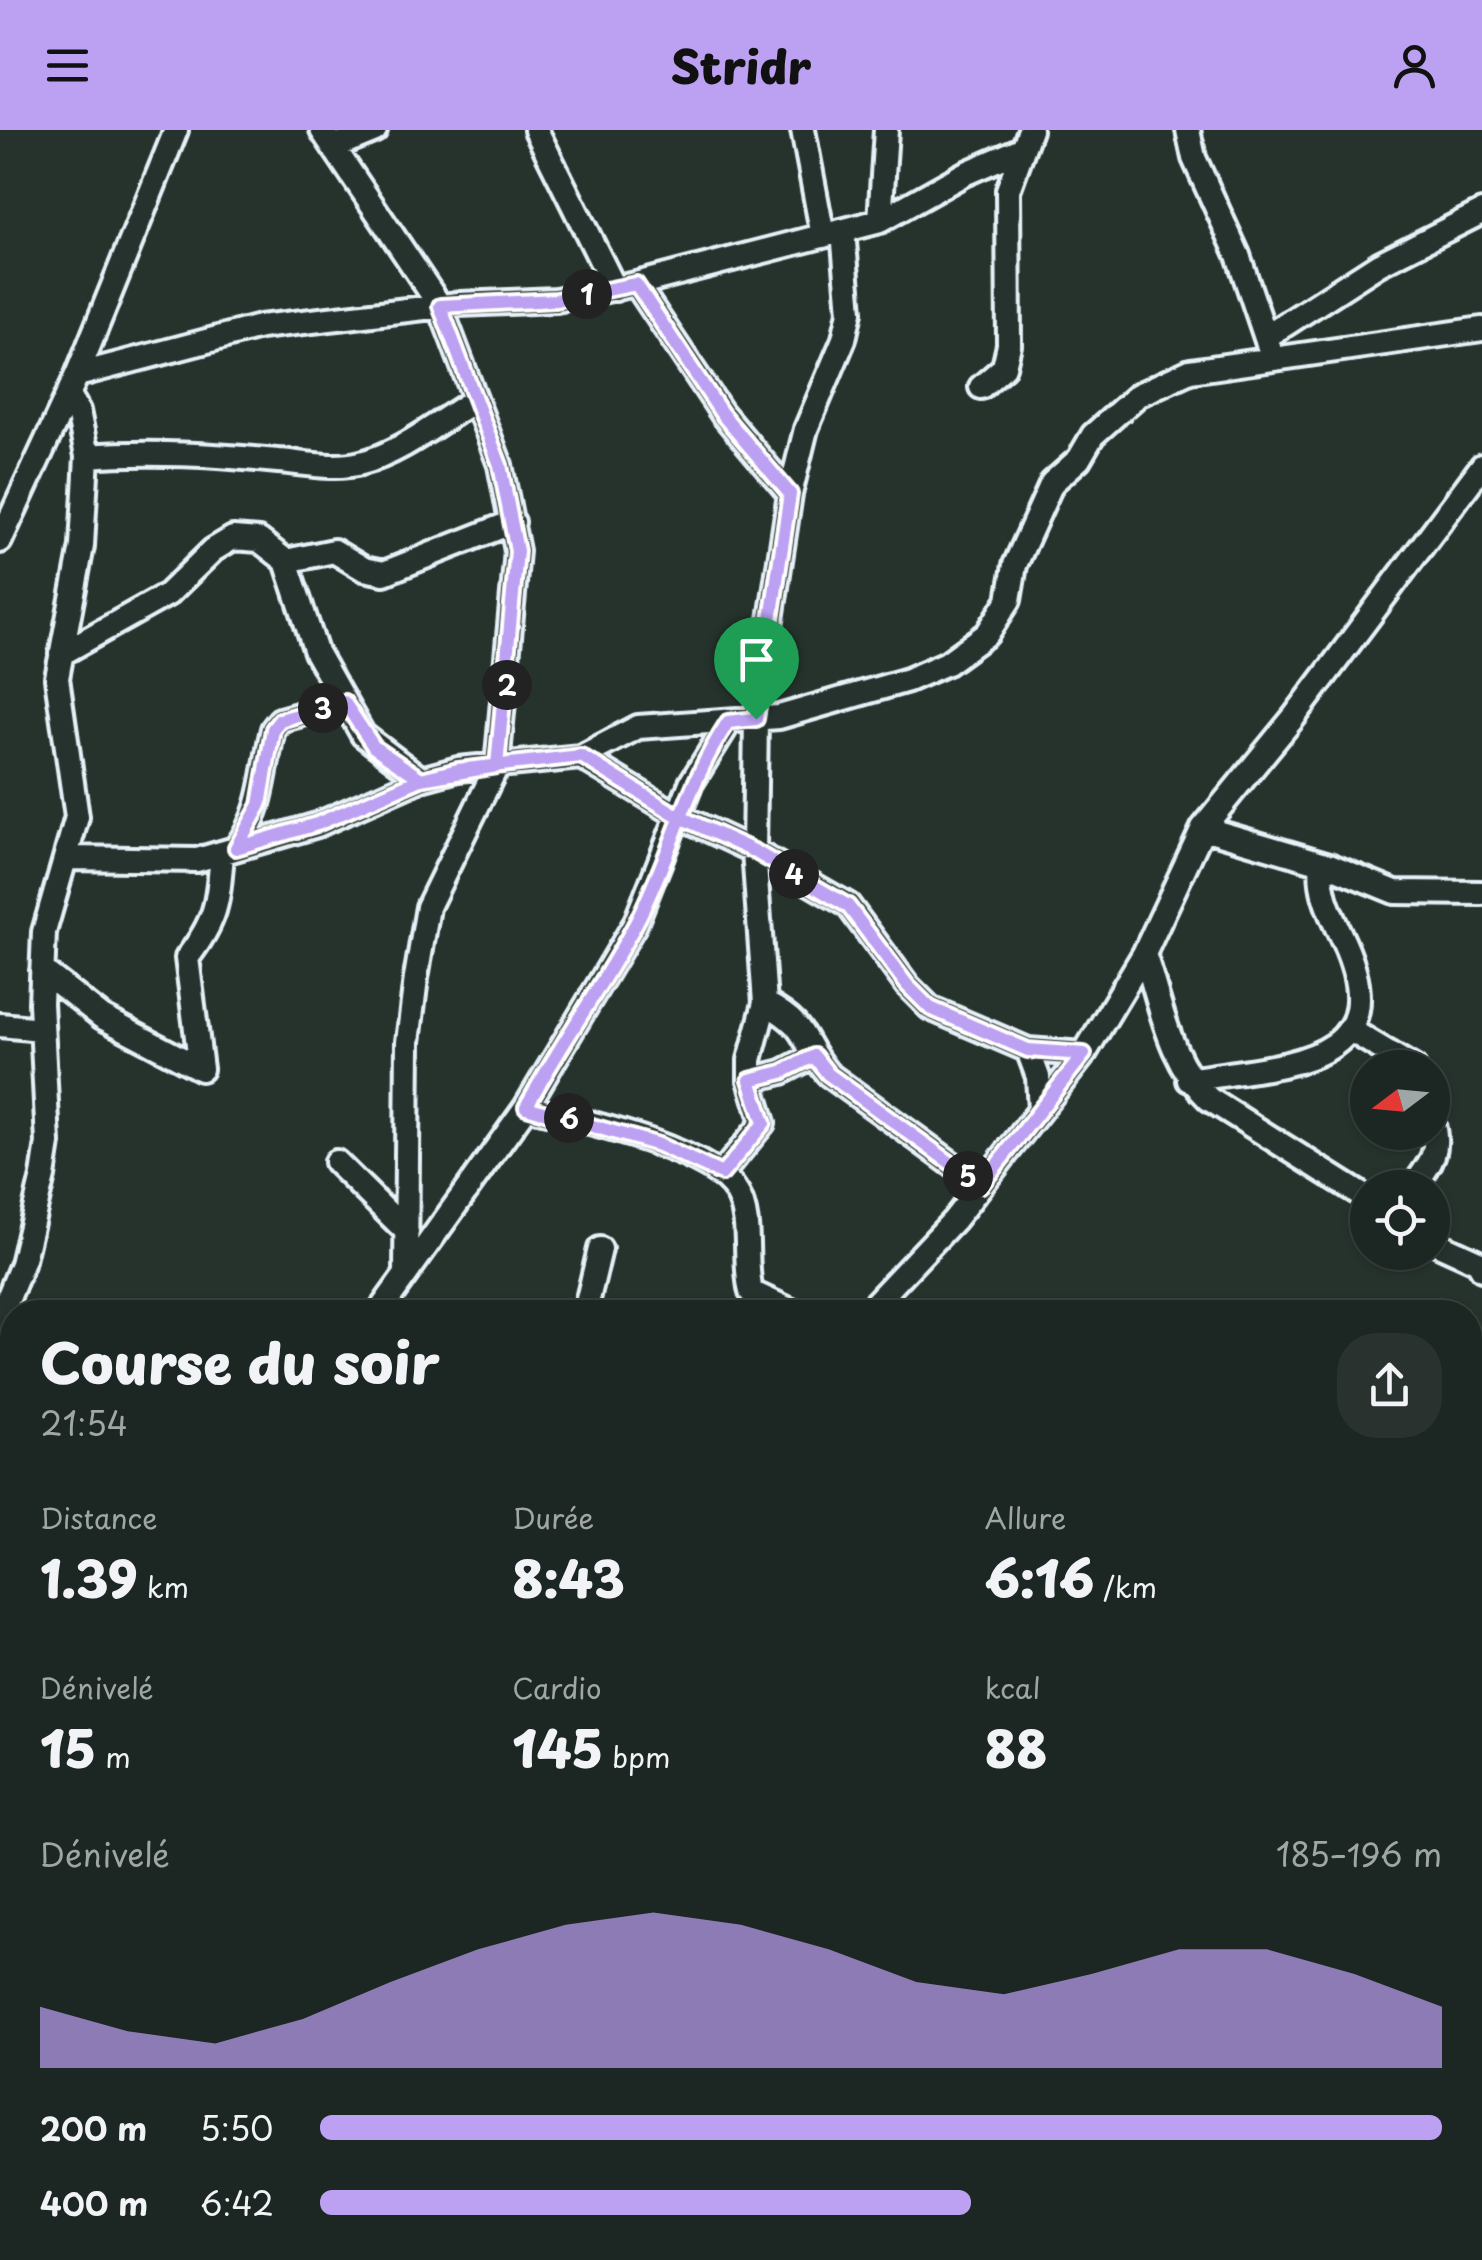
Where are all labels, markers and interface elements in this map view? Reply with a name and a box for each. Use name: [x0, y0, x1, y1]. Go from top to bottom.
text: Stridr: [671, 31, 811, 99]
icon: menu: [40, 38, 95, 93]
icon: person: [1387, 38, 1442, 93]
pin: 1: [562, 269, 612, 319]
text: 1: [580, 272, 594, 315]
pin: [714, 617, 799, 720]
icon: arrive: [729, 632, 784, 687]
pin: 2: [482, 660, 532, 710]
text: 2: [497, 663, 517, 706]
pin: 3: [298, 683, 348, 733]
text: 3: [314, 686, 332, 729]
pin: 4: [769, 849, 819, 899]
text: 4: [784, 852, 804, 895]
north arrow: [1350, 1050, 1450, 1150]
map controls: [1350, 1050, 1450, 1270]
pin: 6: [544, 1093, 594, 1143]
text: 6: [559, 1096, 579, 1139]
pin: 5: [943, 1151, 993, 1201]
text: 5: [959, 1154, 977, 1197]
button: locate: [1350, 1170, 1450, 1270]
text: Course du soir: [40, 1320, 440, 1403]
button: share: [1337, 1333, 1442, 1438]
text: 21:54: [40, 1399, 128, 1447]
text: Distance: [40, 1496, 158, 1539]
text: Durée: [512, 1496, 594, 1539]
text: Allure: [985, 1496, 1066, 1539]
text: 1.39: [40, 1539, 138, 1615]
text: 8:43: [512, 1539, 625, 1615]
text: 6:16: [985, 1539, 1094, 1615]
text: km: [138, 1565, 189, 1608]
text: /km: [1094, 1565, 1157, 1608]
text: Dénivelé: [40, 1666, 154, 1709]
text: Cardio: [512, 1666, 601, 1709]
text: kcal: [985, 1666, 1041, 1709]
text: 15: [40, 1709, 96, 1785]
text: 145: [512, 1709, 603, 1785]
text: 88: [985, 1709, 1047, 1785]
text: m: [96, 1735, 131, 1778]
text: bpm: [603, 1735, 670, 1778]
text: Dénivelé: [40, 1830, 170, 1878]
text: 185–196 m: [1276, 1830, 1442, 1878]
text: 200 m: [40, 2104, 147, 2152]
text: 5:50: [200, 2104, 274, 2152]
text: 400 m: [40, 2179, 148, 2227]
text: 6:42: [200, 2179, 274, 2227]

